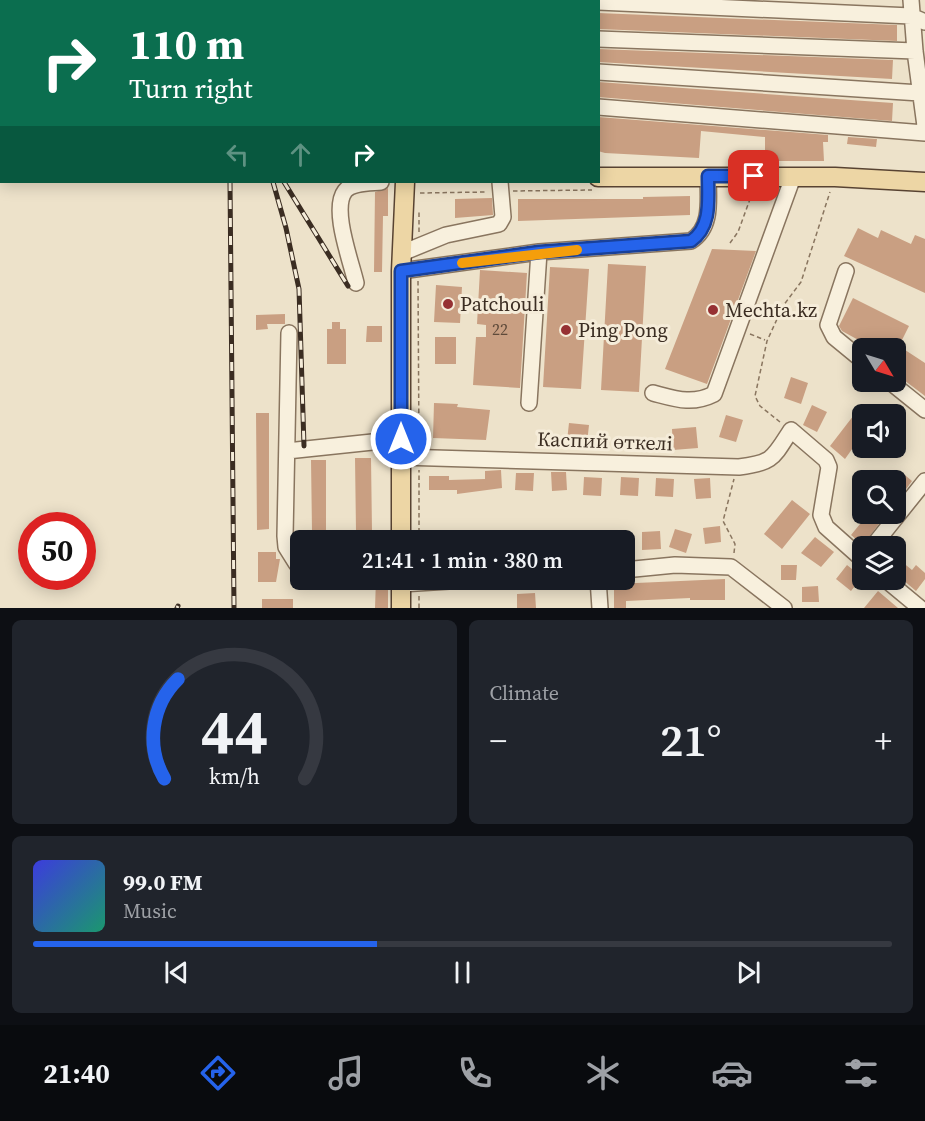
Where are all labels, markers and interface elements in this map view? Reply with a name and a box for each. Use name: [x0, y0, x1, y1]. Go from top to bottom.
text: 110 m: [129, 15, 244, 73]
icon: right: [30, 24, 108, 102]
text: Turn right: [129, 70, 253, 107]
icon: left: [221, 138, 254, 171]
icon: ahead: [284, 138, 317, 171]
icon: right: [347, 138, 380, 171]
pin: [728, 150, 779, 201]
icon: arrive: [737, 159, 770, 192]
place label: Patchouli: [460, 290, 544, 318]
place label: Mechta.kz: [725, 296, 817, 324]
marker: Patchouli: [441, 297, 455, 311]
marker: Mechta.kz: [706, 303, 720, 317]
place label: Ping Pong: [578, 316, 668, 344]
house number: 22: [492, 318, 508, 340]
marker: Ping Pong: [559, 323, 573, 337]
north arrow: [852, 338, 906, 392]
map controls: [852, 338, 906, 590]
button: sound: [852, 404, 906, 458]
position arrow: [369, 407, 433, 471]
street label: Каспий өткелі: [537, 425, 673, 457]
button: search: [852, 470, 906, 524]
speed limit sign: 50: [18, 512, 96, 590]
button: layers: [852, 536, 906, 590]
text: 21:41 · 1 min · 380 m: [362, 545, 563, 575]
text: Climate: [490, 679, 559, 707]
text: 44: [200, 688, 268, 774]
text: 21°: [660, 709, 722, 771]
text: −: [490, 718, 507, 763]
text: +: [875, 718, 892, 763]
text: km/h: [209, 762, 260, 791]
text: 99.0 FM: [123, 867, 202, 897]
text: Music: [123, 897, 177, 925]
icon: previous: [160, 956, 193, 989]
icon: pause: [446, 956, 479, 989]
icon: next: [732, 956, 765, 989]
icon: directions: [197, 1052, 239, 1094]
icon: music: [325, 1052, 367, 1094]
icon: phone: [454, 1052, 496, 1094]
icon: climate: [582, 1052, 624, 1094]
icon: car: [711, 1052, 753, 1094]
icon: filters: [840, 1052, 882, 1094]
text: 21:40: [43, 1055, 110, 1092]

